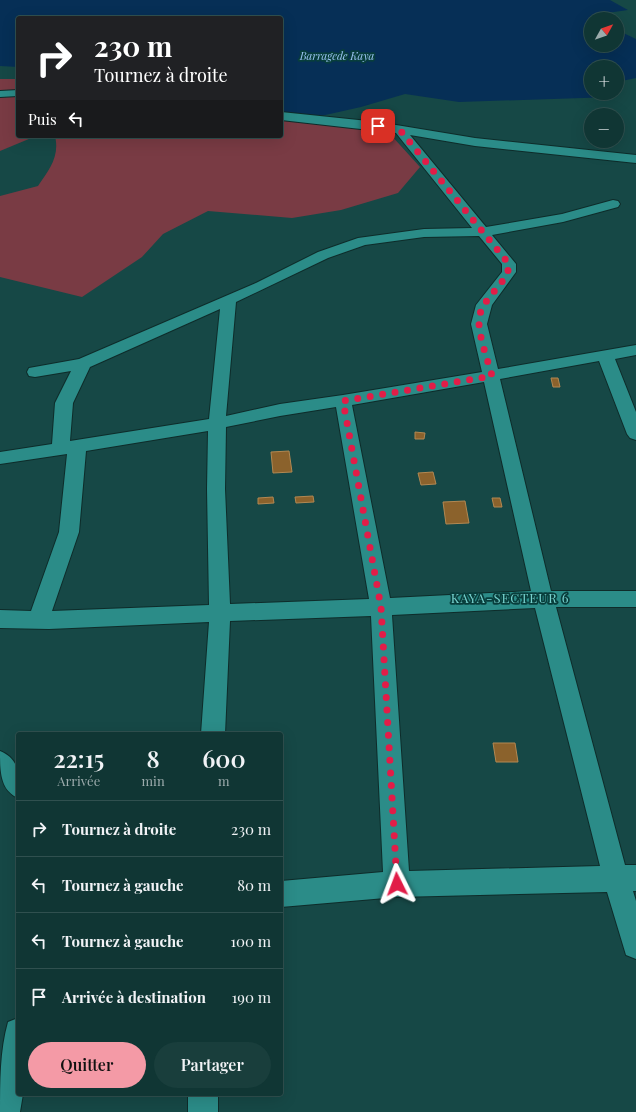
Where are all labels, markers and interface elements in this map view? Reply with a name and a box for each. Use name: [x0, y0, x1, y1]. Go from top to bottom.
north arrow: [584, 12, 624, 52]
map controls: [584, 12, 624, 148]
text: 230 m: [94, 27, 172, 64]
icon: right: [28, 32, 80, 84]
water label: Barragede Kaya: [299, 48, 375, 63]
button: +: [584, 60, 624, 100]
text: Tournez à droite: [94, 63, 228, 87]
icon: left: [65, 108, 87, 130]
button: −: [584, 108, 624, 148]
text: Puis: [28, 109, 57, 129]
pin: [361, 109, 395, 143]
icon: arrive: [367, 115, 389, 137]
district label: KAYA-SECTEUR 6: [451, 589, 569, 606]
text: 22:15: [53, 742, 104, 774]
text: 8: [147, 742, 160, 774]
text: 600: [202, 742, 246, 774]
text: Arrivée: [57, 772, 100, 789]
text: min: [142, 772, 165, 789]
text: m: [218, 772, 230, 789]
icon: right: [28, 818, 50, 840]
text: Tournez à droite: [62, 819, 176, 839]
text: 230 m: [231, 819, 271, 839]
position arrow: [376, 863, 418, 905]
icon: left: [28, 874, 50, 896]
text: Tournez à gauche: [62, 875, 184, 895]
text: 80 m: [237, 875, 271, 895]
icon: left: [28, 930, 50, 952]
text: Tournez à gauche: [62, 931, 184, 951]
text: 100 m: [230, 931, 271, 951]
icon: arrive: [28, 986, 50, 1008]
text: Arrivée à destination: [62, 987, 206, 1007]
text: 190 m: [232, 987, 271, 1007]
button: Quitter: [28, 1042, 146, 1088]
button: Partager: [154, 1042, 271, 1088]

